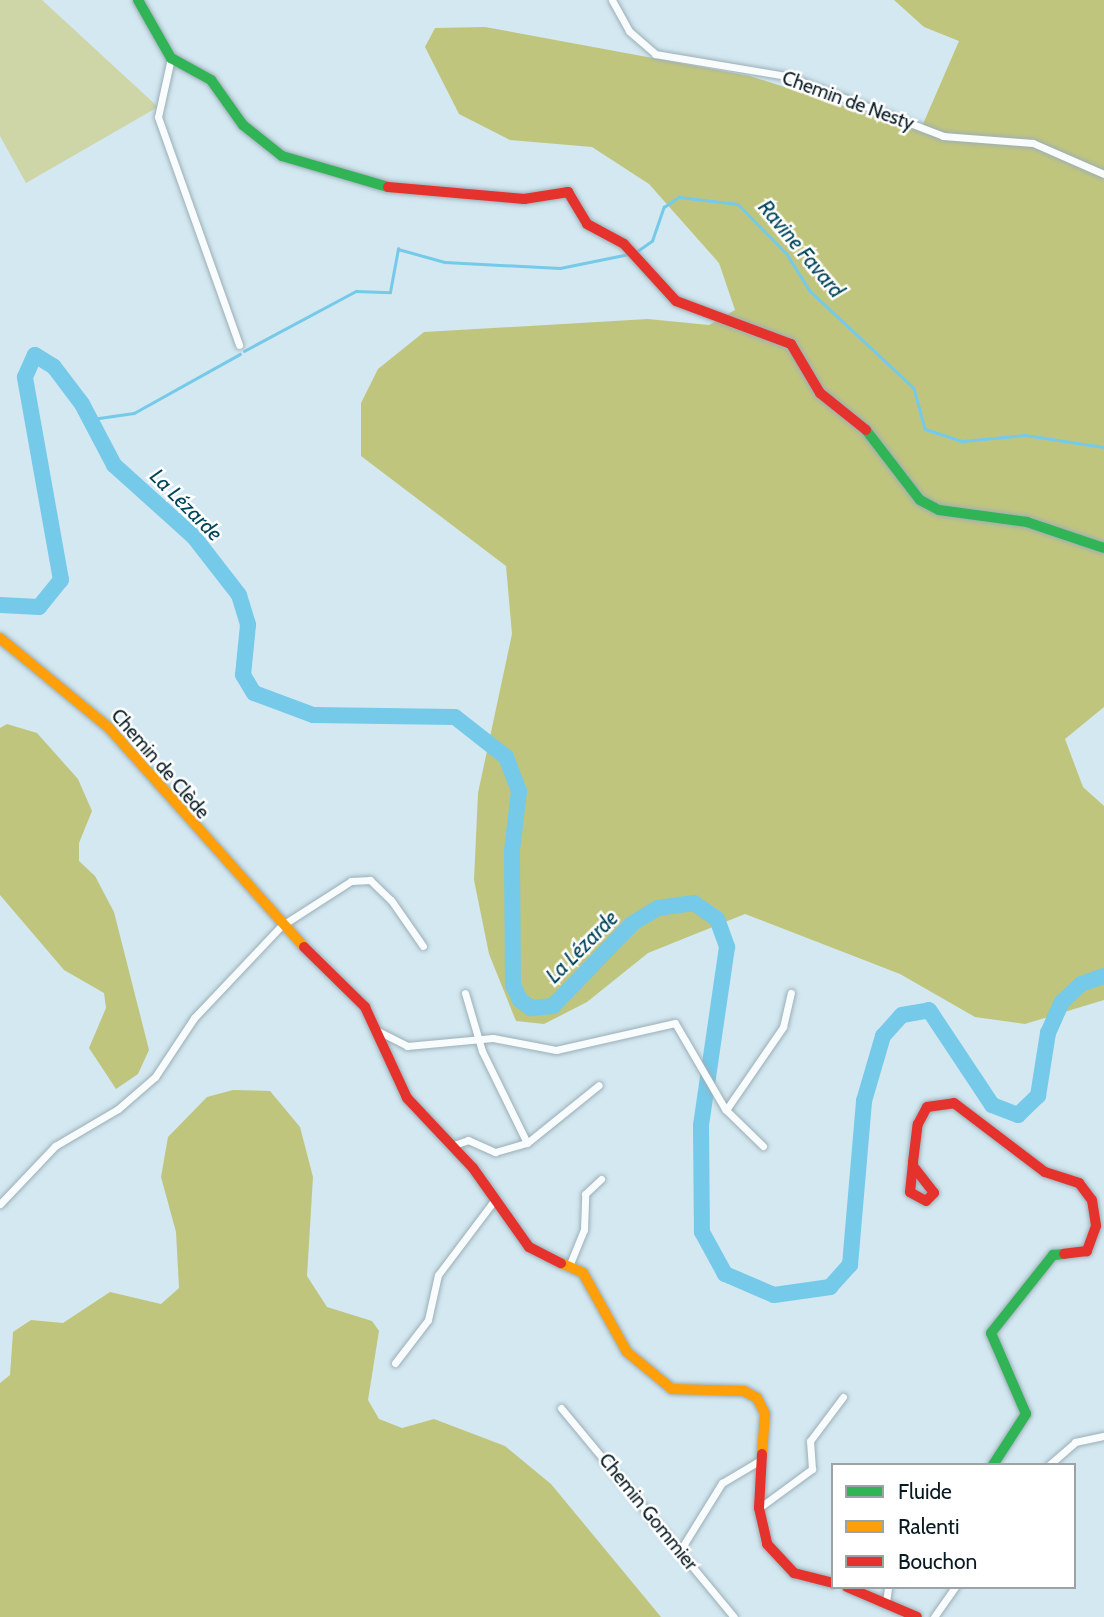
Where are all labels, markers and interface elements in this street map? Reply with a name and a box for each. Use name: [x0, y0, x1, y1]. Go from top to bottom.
street label: Chemin de Nesty: [779, 67, 917, 135]
water label: Ravine Favard: [753, 195, 849, 303]
water label: La Lézarde: [145, 464, 227, 546]
street label: Chemin de Clède: [106, 704, 214, 824]
water label: La Lézarde: [541, 906, 623, 988]
street label: Chemin Gommier: [594, 1449, 702, 1575]
legend: [831, 1463, 1076, 1589]
text: Fluide: [898, 1479, 952, 1504]
text: Ralenti: [898, 1514, 959, 1539]
text: Bouchon: [898, 1549, 977, 1574]

